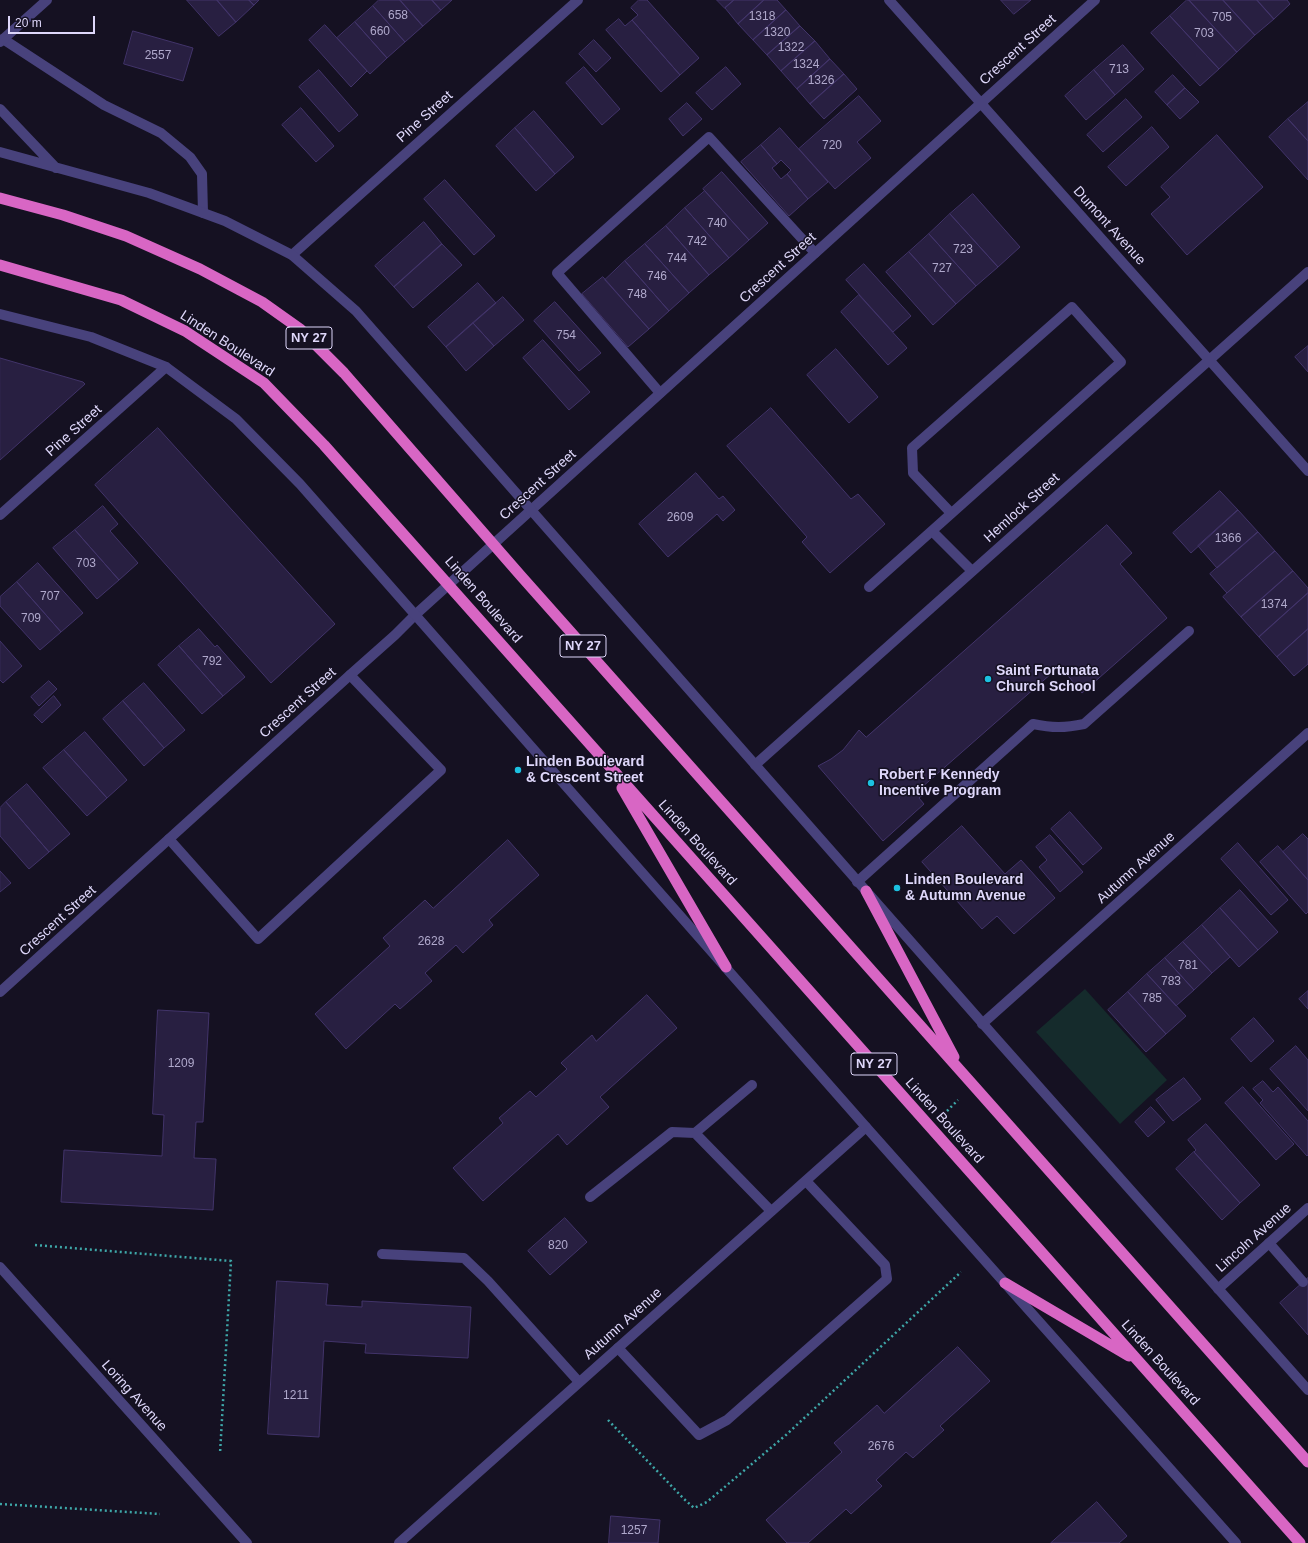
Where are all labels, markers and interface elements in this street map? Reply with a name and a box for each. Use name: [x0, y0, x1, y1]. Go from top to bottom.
scale bar: [10, 8, 97, 34]
house number: 658: [388, 9, 408, 23]
house number: 1318: [749, 10, 775, 24]
street label: Crescent Street: [976, 11, 1060, 89]
house number: 705: [1212, 11, 1232, 25]
text: 20 m: [15, 16, 42, 30]
house number: 660: [370, 25, 390, 39]
house number: 1320: [764, 26, 790, 40]
house number: 703: [1194, 27, 1214, 41]
house number: 1322: [778, 41, 804, 55]
house number: 2557: [145, 49, 171, 63]
house number: 1324: [793, 58, 819, 72]
house number: 713: [1109, 63, 1129, 77]
house number: 1326: [808, 74, 834, 88]
street label: Pine Street: [394, 88, 456, 146]
house number: 720: [822, 139, 842, 153]
street label: Dumont Avenue: [1069, 183, 1149, 269]
house number: 740: [707, 217, 727, 231]
street label: Crescent Street: [736, 229, 820, 307]
house number: 742: [687, 235, 707, 249]
house number: 723: [953, 243, 973, 257]
house number: 744: [667, 252, 687, 266]
house number: 727: [932, 262, 952, 276]
house number: 746: [647, 270, 667, 284]
house number: 748: [627, 288, 647, 302]
street label: Linden Boulevard: [177, 307, 277, 381]
road number: NY 27: [286, 327, 332, 349]
house number: 754: [556, 329, 576, 343]
street label: Pine Street: [43, 402, 105, 460]
street label: Crescent Street: [496, 446, 580, 524]
street label: Hemlock Street: [981, 470, 1063, 546]
house number: 2609: [667, 511, 693, 525]
house number: 1366: [1215, 532, 1241, 546]
street label: Linden Boulevard: [441, 553, 525, 647]
house number: 703: [76, 557, 96, 571]
house number: 707: [40, 590, 60, 604]
house number: 1374: [1261, 598, 1287, 612]
house number: 709: [21, 612, 41, 626]
road number: NY 27: [560, 635, 606, 657]
house number: 792: [202, 655, 222, 669]
place label: Saint Fortunata Church School: [996, 663, 1099, 696]
street label: Crescent Street: [256, 664, 340, 742]
marker: Saint Fortunata Church School: [983, 674, 993, 684]
place label: Linden Boulevard & Crescent Street: [526, 754, 644, 786]
marker: Linden Boulevard & Crescent Street: [513, 765, 523, 775]
place label: Robert F Kennedy Incentive Program: [879, 767, 1001, 800]
marker: Robert F Kennedy Incentive Program: [866, 778, 876, 788]
street label: Linden Boulevard: [654, 797, 740, 889]
street label: Autumn Avenue: [1093, 829, 1179, 907]
place label: Linden Boulevard & Autumn Avenue: [905, 872, 1026, 904]
street label: Crescent Street: [16, 882, 100, 960]
marker: Linden Boulevard & Autumn Avenue: [892, 883, 902, 893]
house number: 2628: [418, 935, 444, 949]
house number: 781: [1178, 959, 1198, 973]
house number: 783: [1161, 975, 1181, 989]
house number: 785: [1142, 992, 1162, 1006]
road number: NY 27: [851, 1053, 897, 1075]
house number: 1209: [168, 1057, 194, 1071]
street label: Linden Boulevard: [901, 1075, 987, 1167]
street label: Lincoln Avenue: [1213, 1200, 1295, 1276]
house number: 820: [548, 1239, 568, 1253]
street label: Autumn Avenue: [580, 1285, 666, 1363]
street label: Linden Boulevard: [1117, 1317, 1203, 1409]
street label: Loring Avenue: [98, 1357, 170, 1435]
house number: 1211: [283, 1389, 309, 1403]
house number: 2676: [868, 1440, 894, 1454]
house number: 1257: [621, 1524, 647, 1538]

